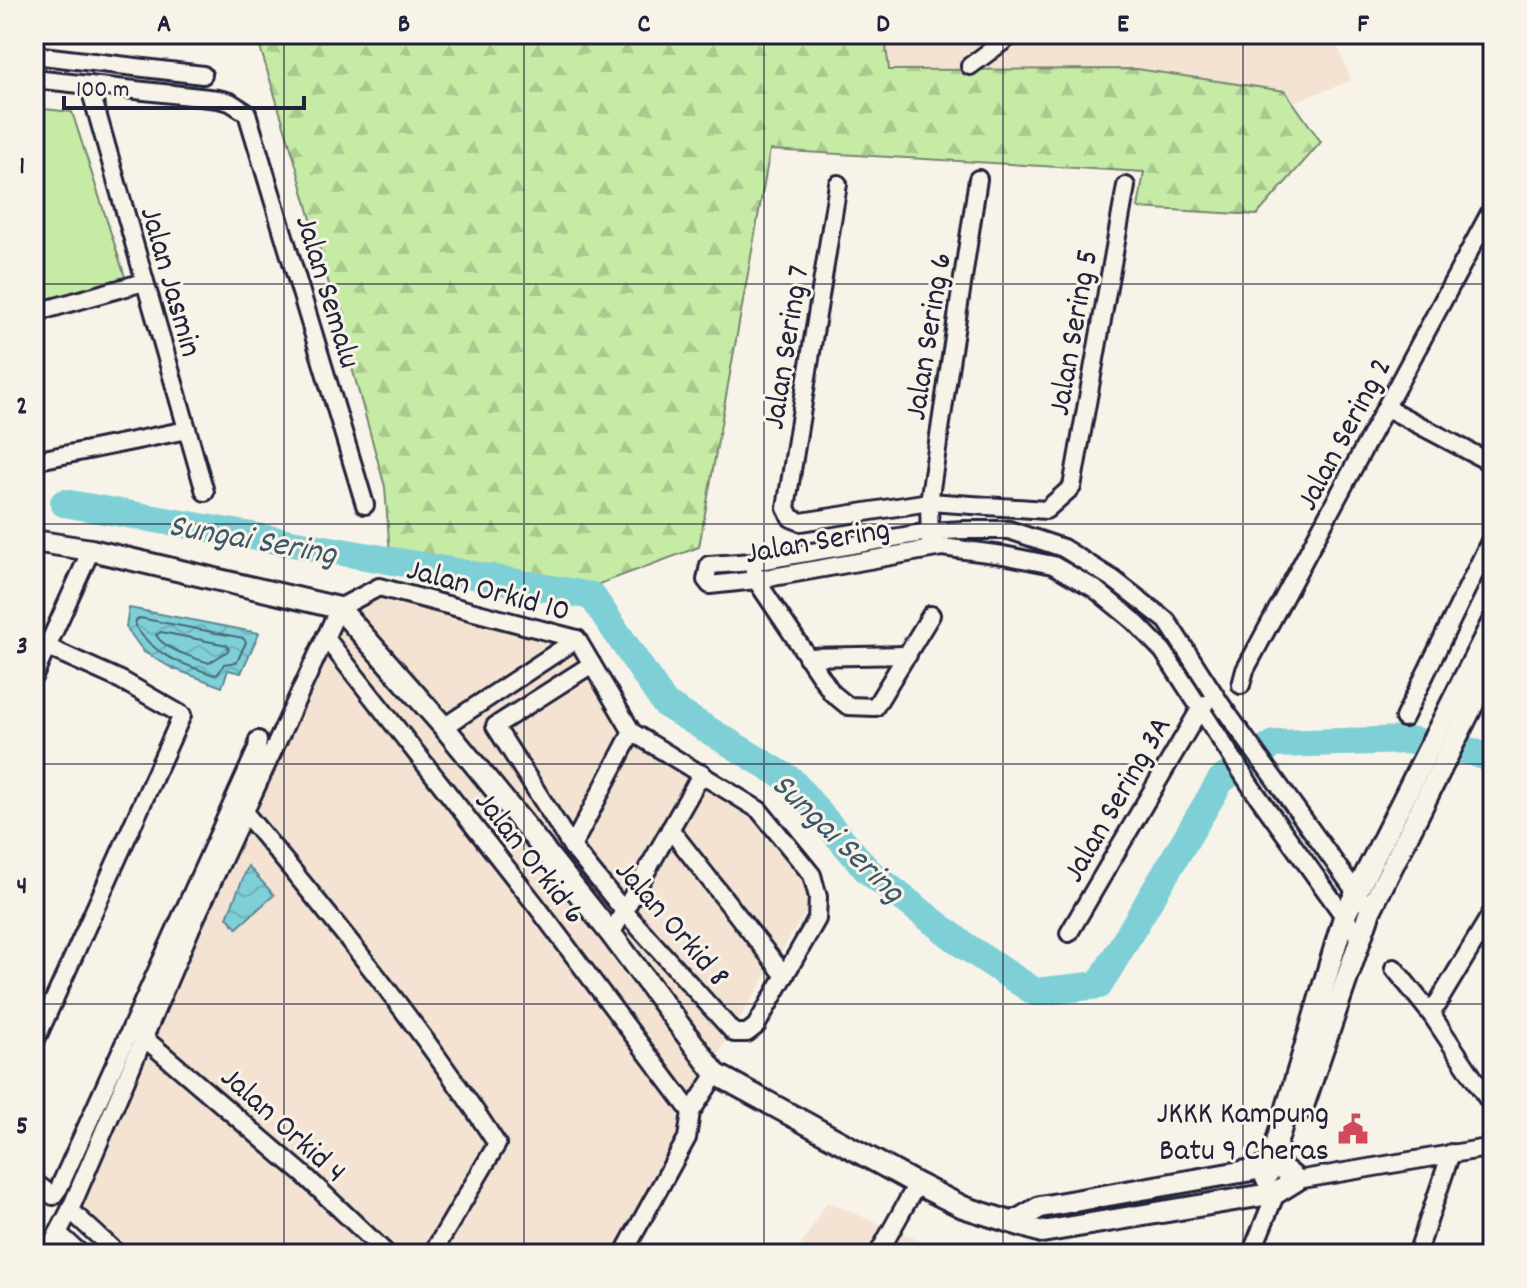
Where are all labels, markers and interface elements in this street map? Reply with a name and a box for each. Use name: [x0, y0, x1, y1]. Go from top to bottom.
text: A: [157, 7, 171, 44]
text: B: [398, 7, 410, 44]
text: C: [638, 7, 651, 44]
text: D: [876, 7, 890, 44]
text: E: [1117, 7, 1129, 44]
text: F: [1357, 7, 1369, 44]
scale bar: [64, 60, 304, 110]
text: 100 m: [76, 74, 129, 108]
text: 1: [19, 149, 25, 186]
street label: Jalan Jasmin: [125, 202, 212, 363]
street label: Jalan Semalu: [280, 210, 370, 375]
street label: Jalan Sering 5: [1039, 246, 1113, 420]
street label: Jalan Sering 6: [895, 250, 967, 424]
street label: Jalan Sering 7: [753, 262, 825, 433]
street label: Jalan Sering 2: [1287, 351, 1406, 520]
text: 2: [16, 389, 28, 426]
water label: Sungai Sering: [164, 504, 341, 581]
street label: Jalan Sering: [742, 509, 894, 579]
street label: Jalan Orkid 10: [401, 549, 575, 637]
text: 3: [16, 629, 28, 666]
street label: Jalan Sering 3A: [1053, 709, 1186, 892]
water label: Sungai Sering: [758, 763, 915, 917]
street label: Jalan Orkid 6: [461, 782, 595, 936]
street label: Jalan Orkid 8: [602, 851, 739, 999]
text: 4: [17, 869, 27, 906]
street label: Jalan Orkid 4: [208, 1057, 355, 1196]
place label: JKKK Kampung Batu 9 Cheras: [1157, 1093, 1329, 1176]
text: 5: [16, 1109, 28, 1146]
public building icon: JKKK Kampung Batu 9 Cheras: [1336, 1112, 1370, 1146]

